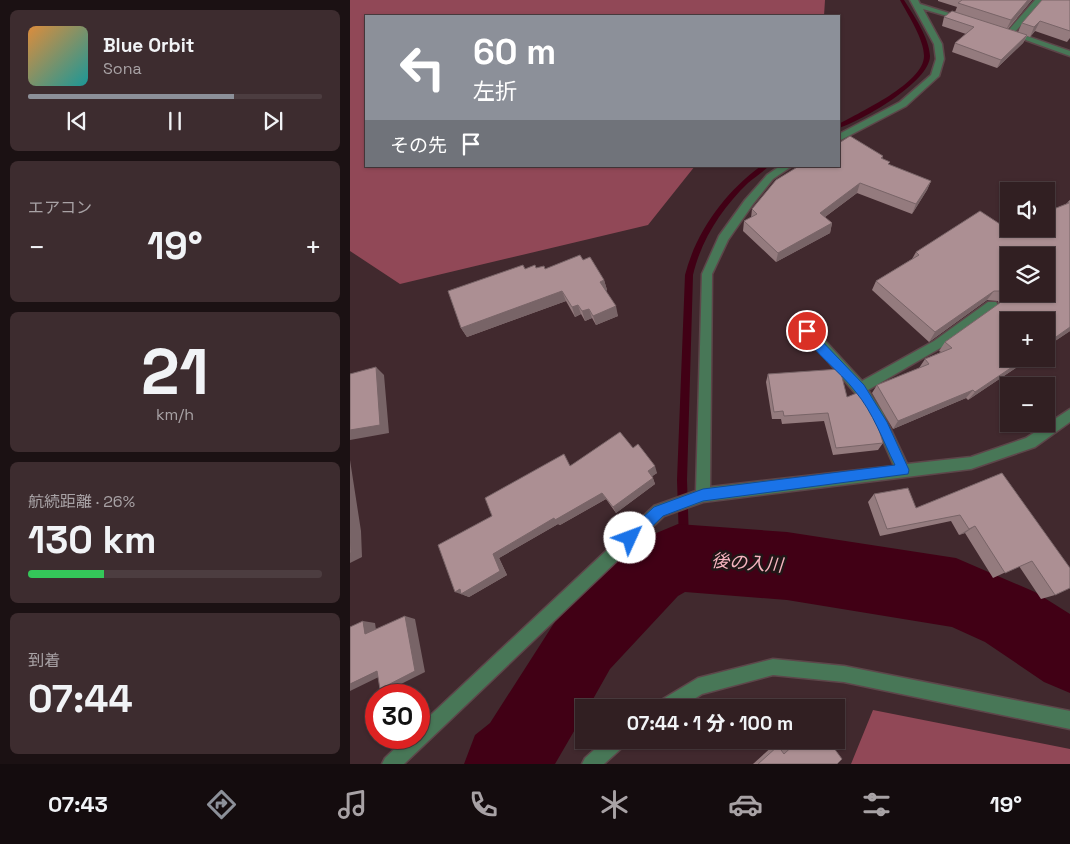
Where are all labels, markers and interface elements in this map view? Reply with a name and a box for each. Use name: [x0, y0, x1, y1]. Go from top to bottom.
text: 60 m: [473, 30, 556, 74]
text: Blue Orbit: [103, 33, 194, 58]
icon: left: [390, 35, 455, 100]
text: Sona: [103, 58, 142, 79]
text: 左折: [473, 77, 517, 105]
icon: previous: [63, 107, 91, 135]
icon: pause: [161, 107, 189, 135]
icon: next: [259, 107, 287, 135]
icon: arrive: [457, 130, 485, 158]
text: その先: [390, 133, 447, 158]
map controls: [1000, 182, 1055, 432]
button: sound: [1000, 182, 1055, 237]
text: エアコン: [28, 197, 92, 218]
text: 19°: [147, 222, 203, 270]
text: −: [28, 229, 45, 265]
text: +: [305, 229, 322, 265]
button: layers: [1000, 247, 1055, 302]
pin: [786, 310, 828, 352]
button: +: [1000, 312, 1055, 367]
icon: arrive: [793, 317, 821, 345]
text: 21: [141, 330, 209, 413]
button: −: [1000, 377, 1055, 432]
text: km/h: [156, 404, 194, 425]
text: 航続距離 · 26%: [28, 491, 135, 512]
position arrow: [603, 511, 655, 563]
text: 130 km: [28, 516, 156, 564]
water label: 後の入川: [710, 549, 786, 577]
text: 到着: [28, 650, 60, 671]
text: 07:44: [28, 675, 133, 723]
speed limit sign: 30: [365, 684, 430, 749]
text: 07:44 · 1 分 · 100 m: [627, 711, 793, 736]
icon: directions: [204, 787, 239, 822]
icon: music: [335, 787, 370, 822]
icon: phone: [466, 787, 501, 822]
icon: climate: [597, 787, 632, 822]
icon: car: [728, 787, 763, 822]
icon: filters: [859, 787, 894, 822]
text: 07:43: [48, 790, 108, 818]
text: 19°: [990, 790, 1022, 818]

